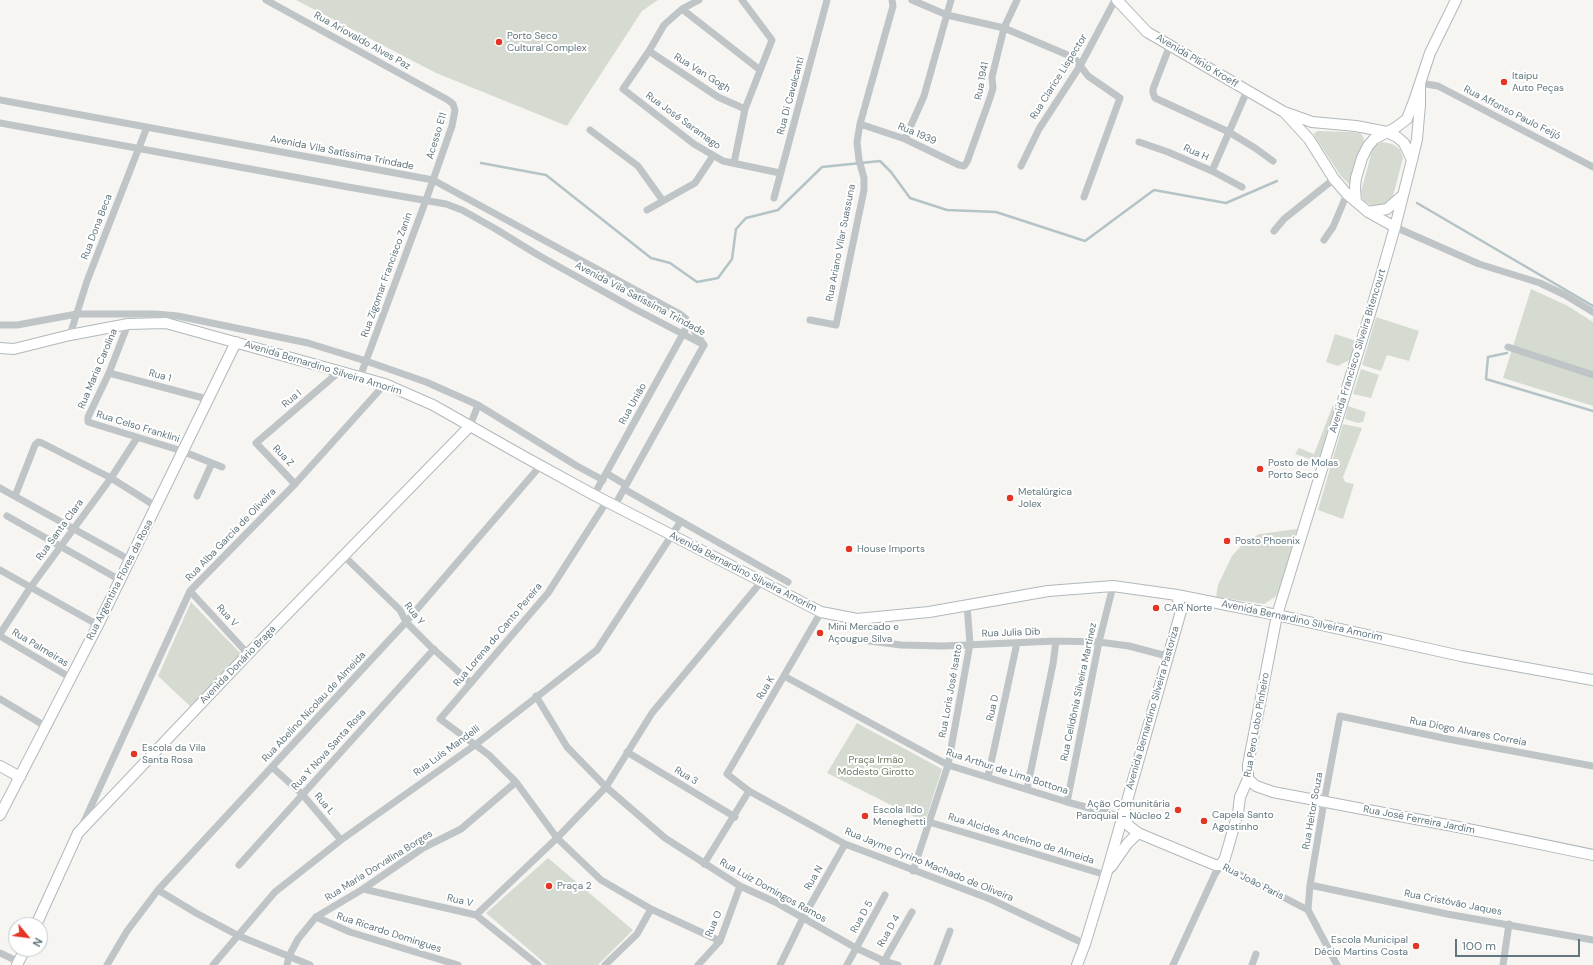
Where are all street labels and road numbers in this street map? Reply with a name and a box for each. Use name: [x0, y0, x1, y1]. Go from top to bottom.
street label: Rua Ariovaldo Alves Paz: [312, 9, 412, 73]
street label: Rua Clarice Lispector: [1028, 32, 1090, 122]
street label: Avenida Plínio Kroeff: [1154, 32, 1240, 90]
street label: Rua Van Gogh: [672, 51, 732, 95]
street label: Rua Di Cavalcanti: [775, 56, 807, 136]
street label: Rua 1941: [972, 61, 992, 101]
street label: Rua Affonso Paulo Feijó: [1461, 83, 1563, 143]
street label: Rua José Saramago: [643, 90, 723, 152]
street label: Acesso E11: [424, 111, 450, 161]
street label: Rua 1939: [896, 120, 938, 148]
street label: Avenida Vila Satíssima Trindade: [269, 133, 415, 173]
street label: Rua H: [1181, 142, 1211, 164]
street label: Rua Ariano Vilar Suassuna: [824, 183, 858, 303]
street label: Rua Dona Beca: [79, 193, 115, 261]
street label: Rua Zigomar Francisco Zanin: [359, 211, 415, 339]
street label: Avenida Vila Satíssima Trindade: [573, 259, 707, 339]
street label: Avenida Francisco Silveira Bitencourt: [1327, 267, 1389, 435]
street label: Rua Maria Carolina: [76, 327, 120, 411]
street label: Avenida Bernardino Silveira Amorim: [243, 338, 403, 398]
street label: Rua 1: [147, 367, 173, 385]
street label: Rua União: [617, 381, 649, 427]
street label: Rua I: [280, 387, 304, 411]
street label: Rua Celso Franklini: [95, 409, 181, 445]
street label: Rua Z: [270, 443, 296, 469]
street label: Rua Alba Garcia de Oliveira: [183, 486, 279, 584]
street label: Rua Santa Clara: [34, 497, 86, 563]
street label: Rua Argentina Flores da Rosa: [84, 518, 156, 642]
street label: Avenida Bernardino Silveira Amorim: [667, 529, 819, 615]
street label: Rua Lorena do Canto Pereira: [451, 581, 545, 689]
street label: Avenida Bernardino Silveira Amorim: [1220, 598, 1384, 644]
street label: Rua Y: [401, 600, 427, 628]
street label: Rua V: [214, 602, 240, 630]
street label: Rua Celidônia Silveira Martinez: [1058, 622, 1100, 762]
street label: Avenida Donário Braga: [197, 623, 279, 707]
street label: Avenida Bernardino Silveira Pastoriza: [1124, 625, 1182, 791]
street label: Rua Palmeiras: [9, 626, 71, 670]
street label: Rua Julia Dib: [981, 626, 1041, 640]
street label: Rua Loris José Isatto: [937, 643, 965, 739]
street label: Rua Abelino Nicolau de Almeida: [260, 649, 368, 765]
street label: Rua Pero Lobo Pinheiro: [1242, 672, 1272, 778]
street label: Rua K: [754, 674, 778, 702]
street label: Rua D: [984, 694, 1002, 722]
street label: Rua Y Nova Santa Rosa: [289, 707, 369, 793]
street label: Rua Diogo Alvares Correia: [1409, 715, 1527, 749]
street label: Rua Luís Mandelli: [411, 723, 483, 779]
street label: Rua Arthur de Lima Bottona: [944, 747, 1070, 797]
street label: Rua 3: [672, 764, 700, 788]
street label: Rua Heitor Souza: [1300, 771, 1326, 851]
street label: Rua L: [311, 791, 337, 817]
street label: Rua José Ferreira Jardim: [1362, 803, 1476, 837]
street label: Rua Alcides Ancelmo de Almeida: [947, 811, 1095, 867]
street label: Rua Jayme Cyrino Machado de Oliveira: [843, 826, 1015, 904]
street label: Rua Maria Dorvalina Borges: [323, 828, 435, 904]
street label: Rua Luiz Domingos Ramos: [717, 857, 829, 925]
street label: Rua João Paris: [1220, 861, 1286, 903]
street label: Rua N: [802, 863, 826, 893]
street label: Rua Cristóvão Jaques: [1403, 888, 1503, 918]
street label: Rua V: [446, 892, 474, 910]
street label: Rua D 5: [848, 899, 876, 935]
street label: Rua O: [703, 909, 725, 939]
street label: Rua Ricardo Domingues: [335, 910, 443, 956]
street label: Rua D 4: [875, 913, 903, 949]

